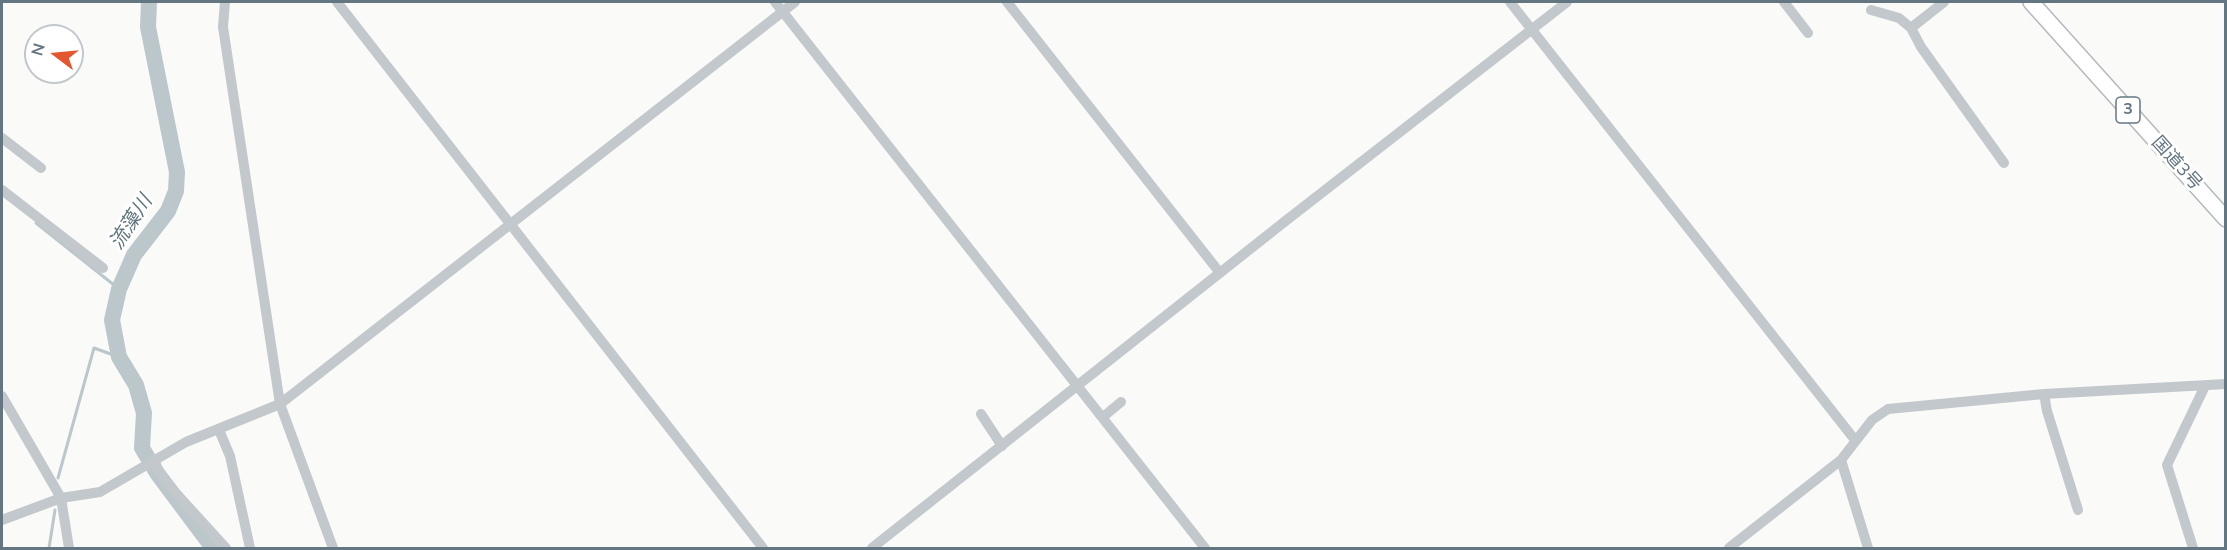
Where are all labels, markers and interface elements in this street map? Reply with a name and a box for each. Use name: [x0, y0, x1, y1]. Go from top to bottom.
north arrow: [24, 24, 84, 84]
text: N: [26, 41, 51, 58]
road number: 3: [2116, 97, 2140, 123]
street label: 国道3号: [2146, 133, 2206, 195]
water label: 流藻川: [106, 191, 158, 255]

